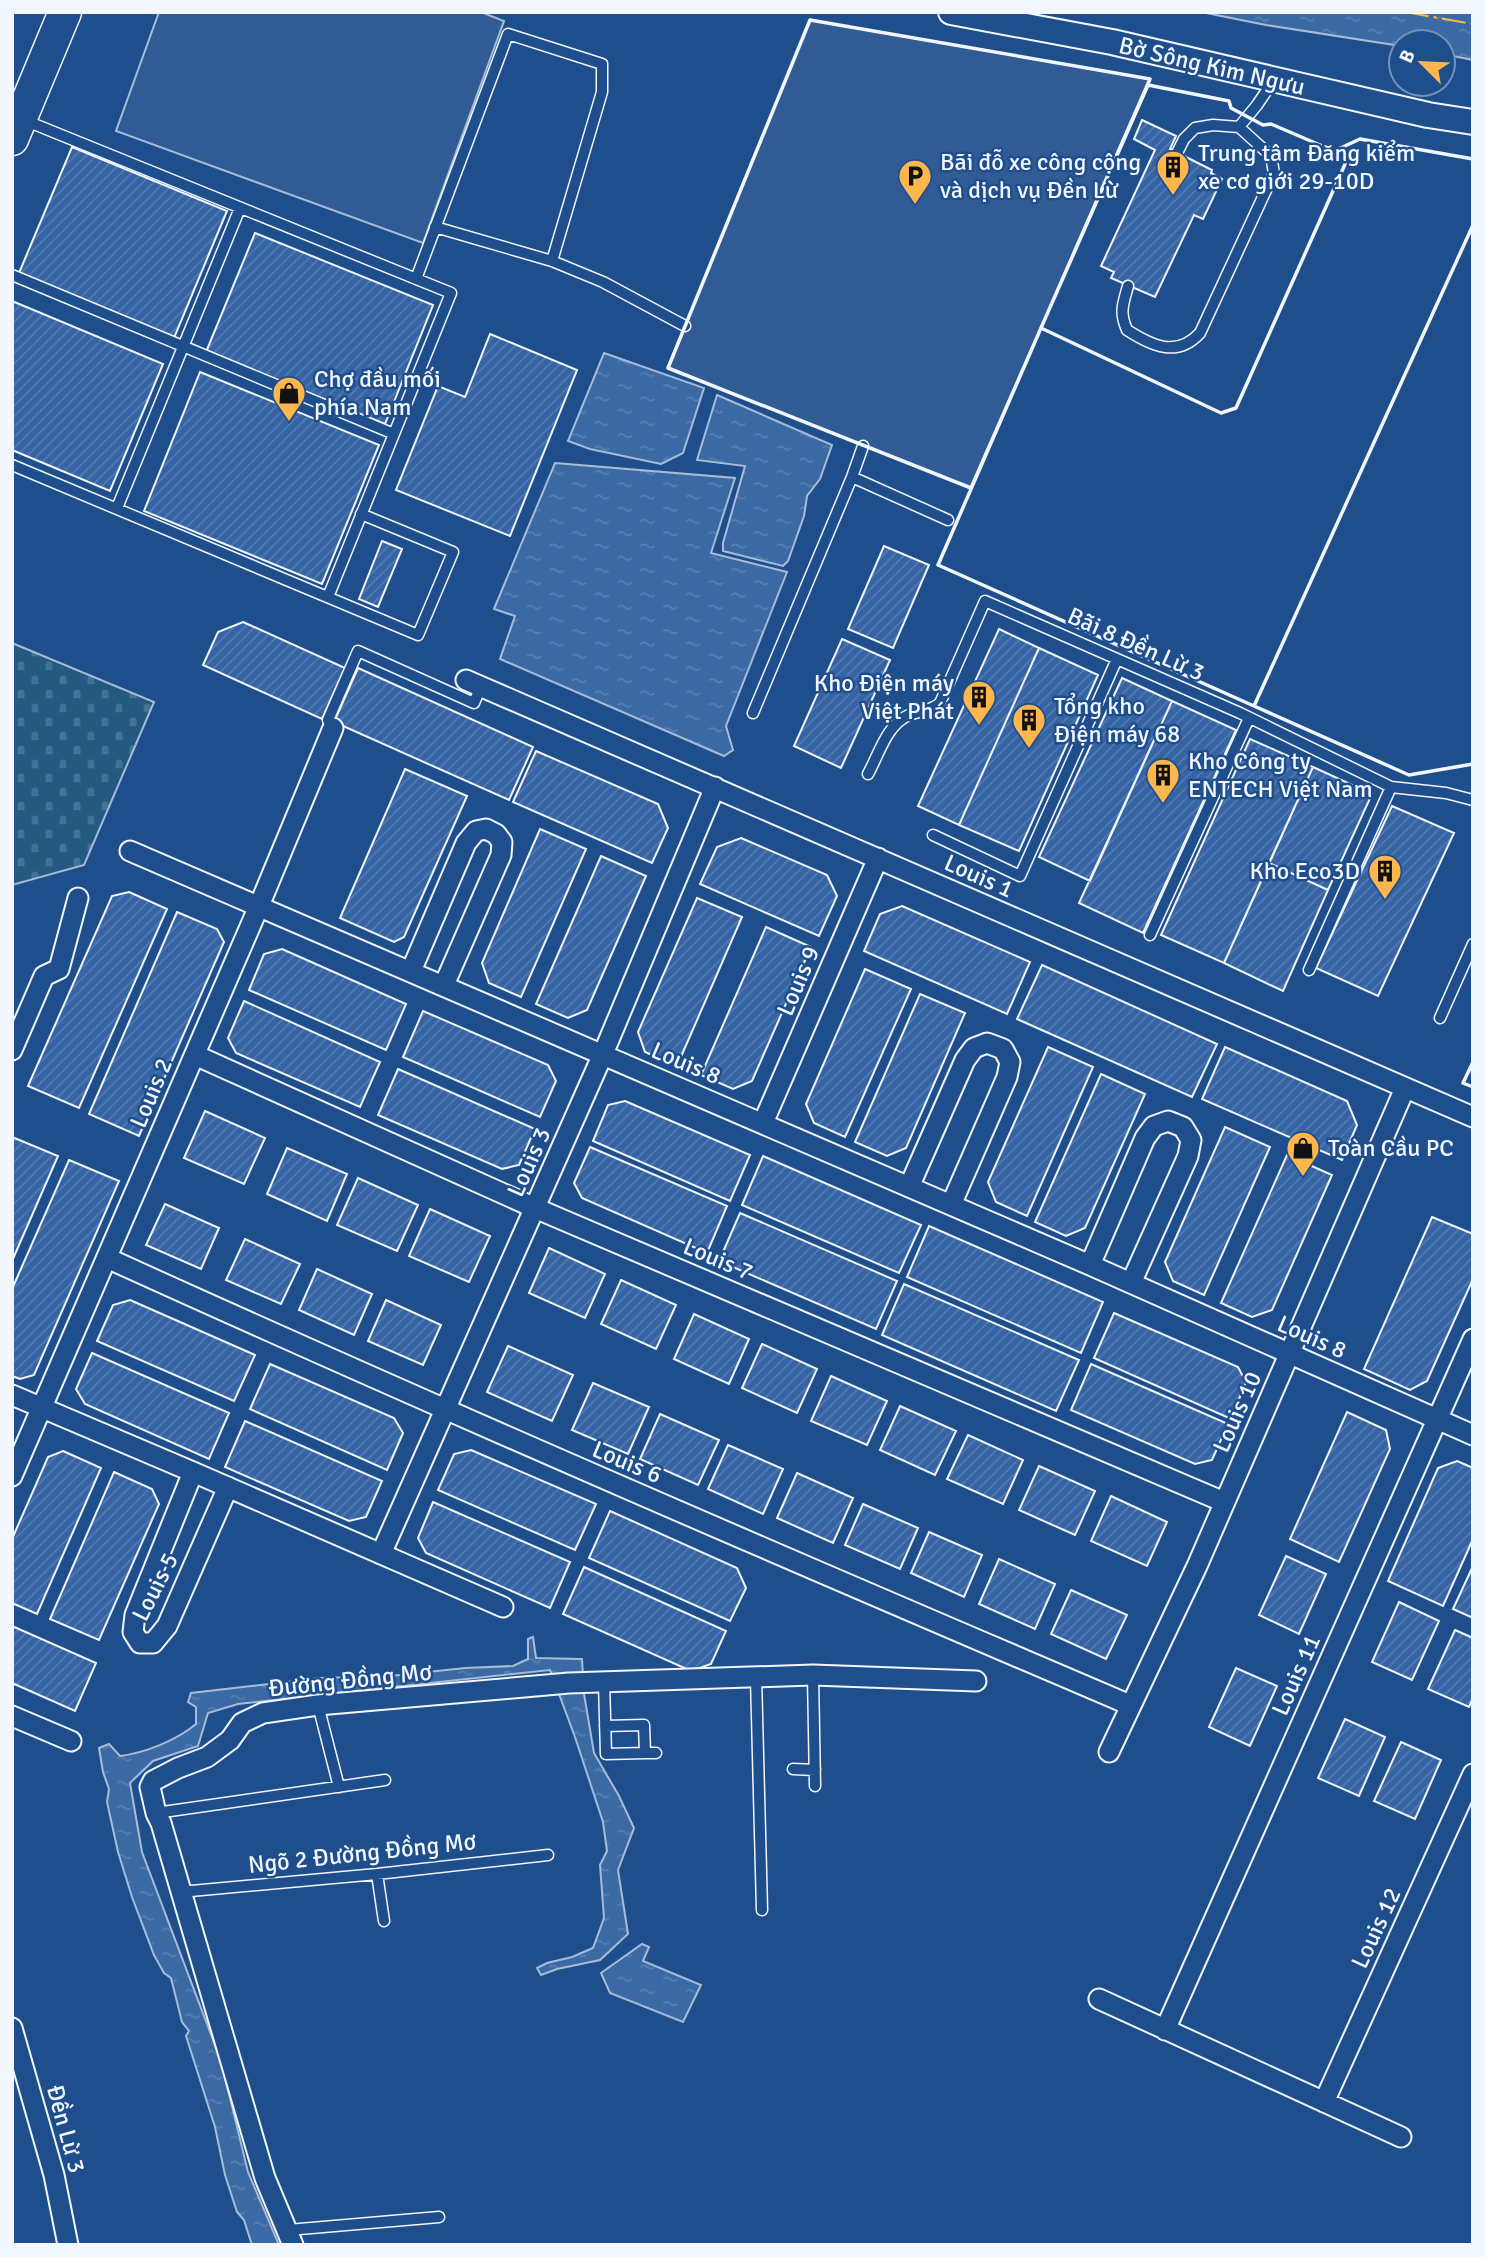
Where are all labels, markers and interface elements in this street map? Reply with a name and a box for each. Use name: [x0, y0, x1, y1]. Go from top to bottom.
north arrow: [1387, 28, 1457, 98]
street label: Bờ Sông Kim Ngưu: [1116, 30, 1308, 102]
text: B: [1394, 46, 1421, 67]
place label: Trung tâm Đăng kiểm xe cơ giới 29-10D: [1198, 138, 1415, 196]
place label: Bãi đỗ xe công cộng và dịch vụ Đền Lừ: [940, 147, 1141, 205]
building icon: Trung tâm Đăng kiểm xe cơ giới 29-10D: [1154, 148, 1192, 197]
parking icon: Bãi đỗ xe công cộng và dịch vụ Đền Lừ: [896, 157, 934, 206]
place label: Chợ đầu mối phía Nam: [314, 364, 441, 422]
shop icon: Chợ đầu mối phía Nam: [270, 374, 308, 423]
street label: Bãi 8 Đền Lừ 3: [1063, 600, 1209, 688]
place label: Kho Điện máy Việt Phát: [814, 668, 954, 726]
building icon: Kho Điện máy Việt Phát: [960, 678, 998, 727]
place label: Tổng kho Điện máy 68: [1054, 691, 1180, 749]
building icon: Tổng kho Điện máy 68: [1010, 701, 1048, 750]
place label: Kho Công ty ENTECH Việt Nam: [1188, 746, 1373, 804]
building icon: Kho Công ty ENTECH Việt Nam: [1144, 756, 1182, 805]
street label: Louis 1: [940, 848, 1018, 904]
building icon: Kho Eco3D: [1366, 852, 1404, 901]
place label: Kho Eco3D: [1249, 856, 1360, 886]
street label: Louis 9: [770, 942, 826, 1020]
street label: Louis 8: [647, 1035, 725, 1091]
street label: Louis 2: [123, 1054, 179, 1132]
street label: Louis 3: [501, 1123, 557, 1201]
shop icon: Toàn Cầu PC: [1284, 1129, 1322, 1178]
place label: Toàn Cầu PC: [1328, 1133, 1454, 1163]
street label: Louis 7: [679, 1231, 757, 1287]
street label: Louis 8: [1273, 1309, 1351, 1365]
street label: Louis 10: [1206, 1367, 1268, 1457]
street label: Louis 6: [588, 1434, 666, 1490]
street label: Louis 5: [125, 1548, 185, 1626]
street label: Louis 11: [1265, 1630, 1327, 1720]
street label: Đường Đồng Mơ: [267, 1656, 434, 1703]
street label: Ngõ 2 Đường Đồng Mơ: [247, 1826, 478, 1880]
street label: Louis 12: [1344, 1883, 1408, 1973]
street label: Đền Lừ 3: [40, 2082, 92, 2176]

